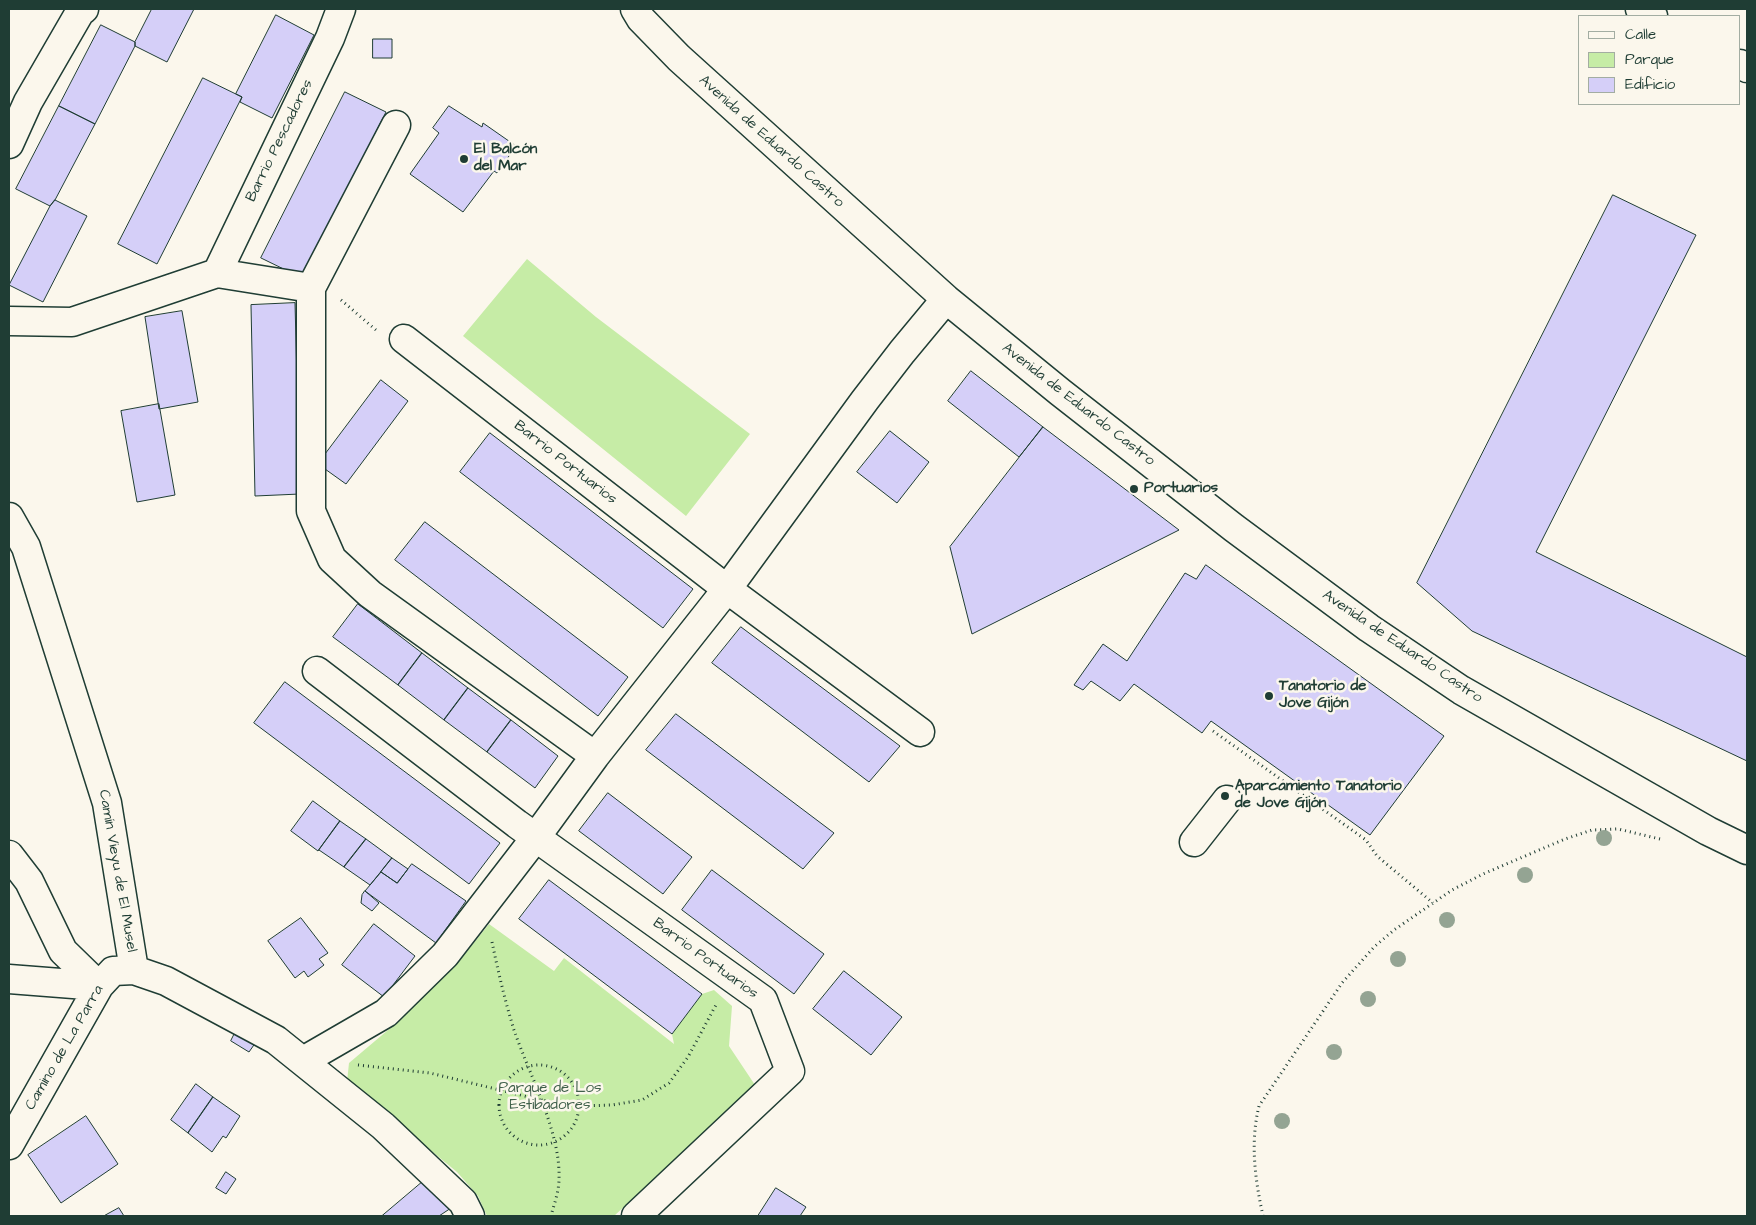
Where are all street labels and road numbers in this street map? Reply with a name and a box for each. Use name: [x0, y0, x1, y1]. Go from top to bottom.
street label: Avenida de Eduardo Castro: [695, 72, 847, 212]
street label: Barrio Pescadores: [243, 77, 317, 205]
street label: Avenida de Eduardo Castro: [998, 340, 1158, 470]
street label: Barrio Portuarios: [510, 417, 620, 509]
street label: Avenida de Eduardo Castro: [1319, 587, 1485, 707]
street label: Camín Vieyu de El Musel: [94, 788, 140, 954]
street label: Barrio Portuarios: [649, 915, 761, 1003]
street label: Camino de La Parra: [22, 982, 108, 1114]

